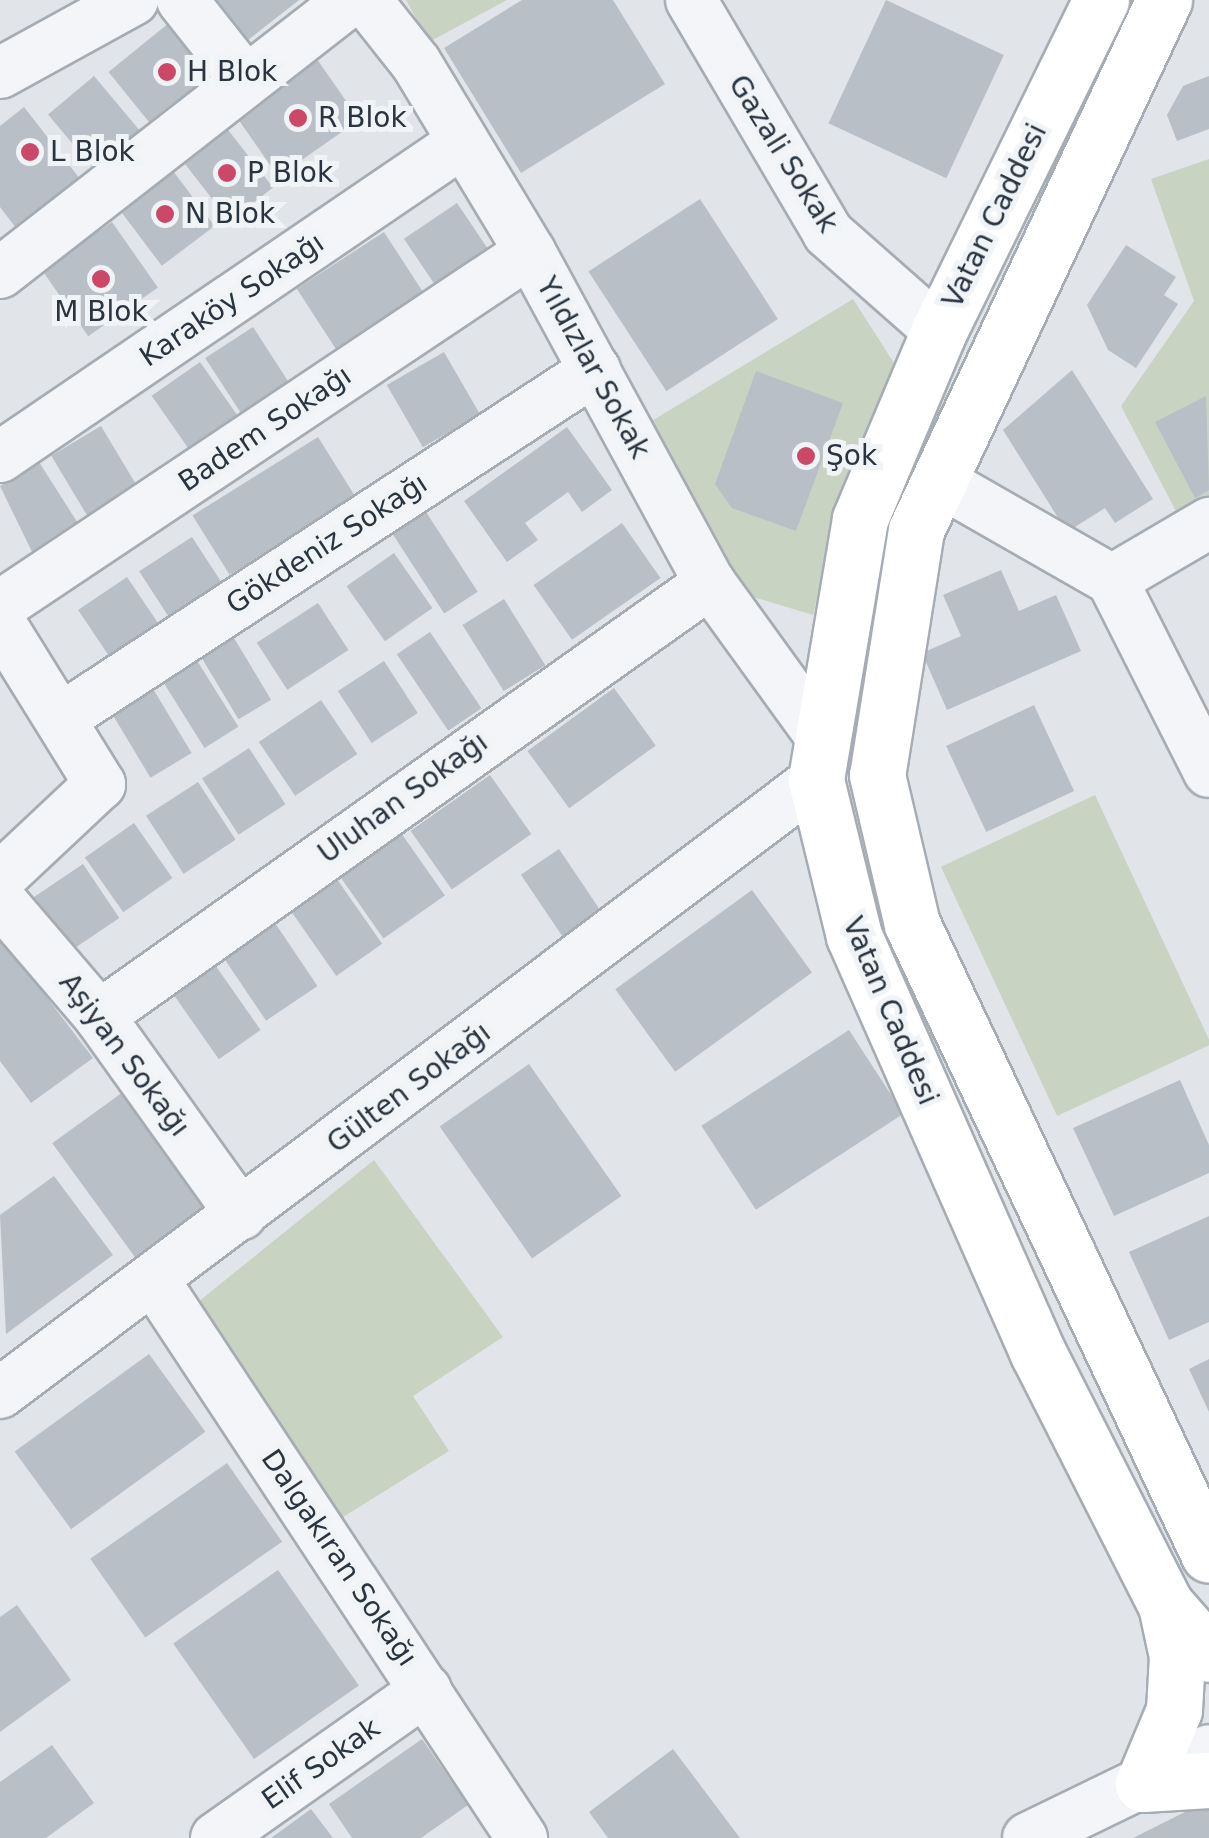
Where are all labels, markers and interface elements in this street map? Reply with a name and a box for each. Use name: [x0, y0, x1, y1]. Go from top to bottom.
place label: H Blok: [187, 55, 277, 89]
marker: H Blok: [156, 61, 178, 83]
street label: Gazali Sokak: [721, 69, 845, 239]
place label: R Blok: [318, 101, 407, 135]
marker: R Blok: [287, 107, 309, 129]
street label: Vatan Caddesi: [936, 118, 1054, 314]
place label: L Blok: [50, 135, 135, 169]
marker: L Blok: [19, 141, 41, 163]
place label: P Blok: [247, 156, 333, 190]
marker: P Blok: [216, 162, 238, 184]
place label: N Blok: [185, 197, 275, 231]
marker: N Blok: [154, 203, 176, 225]
street label: Karaköy Sokağı: [134, 226, 330, 374]
marker: M Blok: [90, 268, 112, 290]
street label: Yıldızlar Sokak: [529, 271, 657, 465]
place label: M Blok: [54, 295, 148, 329]
street label: Badem Sokağı: [172, 359, 358, 499]
place label: Şok: [826, 439, 877, 473]
marker: Şok: [795, 445, 817, 467]
street label: Gökdeniz Sokağı: [220, 467, 434, 621]
street label: Uluhan Sokağı: [312, 725, 494, 871]
street label: Vatan Caddesi: [835, 912, 945, 1110]
street label: Aşiyan Sokağı: [52, 967, 196, 1143]
street label: Gülten Sokağı: [321, 1016, 497, 1160]
street label: Dalgakıran Sokağı: [254, 1443, 424, 1673]
street label: Elif Sokak: [256, 1711, 386, 1817]

